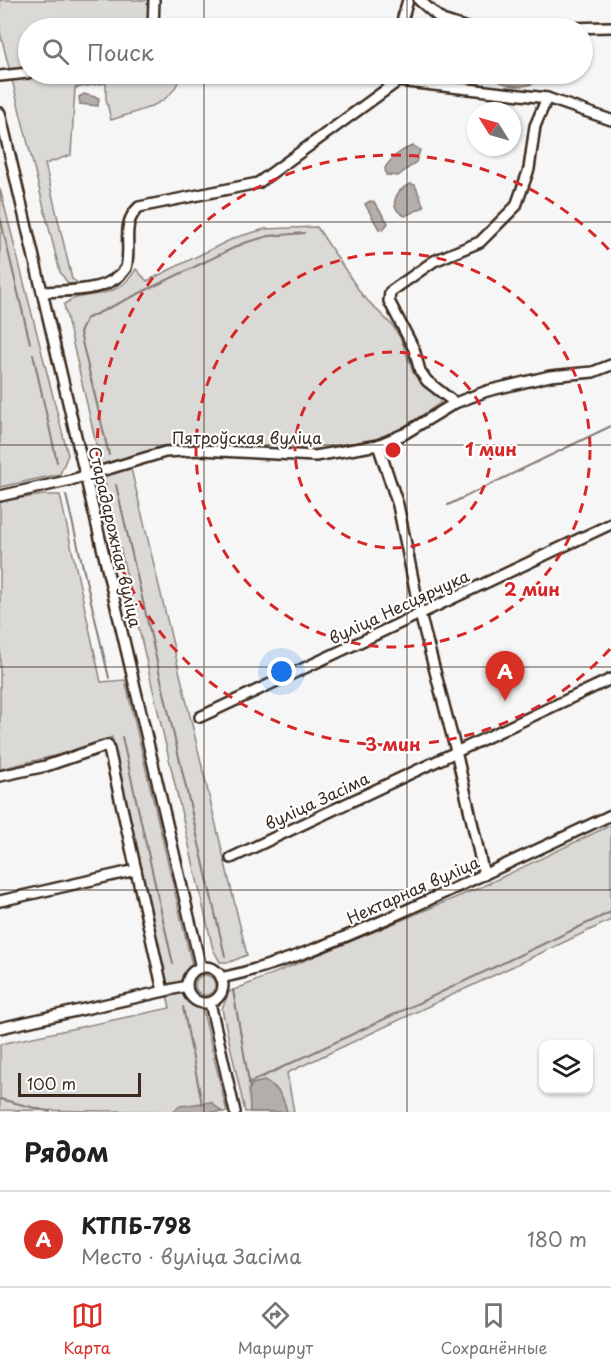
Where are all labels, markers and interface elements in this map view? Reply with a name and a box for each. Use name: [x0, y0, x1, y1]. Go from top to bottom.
search box: [18, 18, 593, 84]
icon: search: [39, 35, 72, 68]
text: Поиск: [87, 35, 154, 68]
north arrow: [467, 102, 521, 156]
street label: Пятроўская вуліца: [172, 425, 322, 449]
text: 1 мин: [465, 435, 517, 462]
centre of rings: [383, 440, 403, 460]
street label: Старадарожная вуліца: [83, 444, 149, 630]
street label: вуліца Несцярчука: [324, 563, 473, 649]
text: 2 мин: [504, 575, 560, 602]
pin: A: [486, 652, 524, 701]
your location: [267, 657, 296, 686]
text: 3 мин: [365, 730, 421, 757]
street label: вуліца Засіма: [260, 765, 373, 835]
street label: Нектарная вуліца: [342, 849, 483, 929]
map controls: [539, 1040, 593, 1094]
button: layers: [539, 1040, 593, 1094]
scale bar: [18, 1070, 141, 1098]
text: 100 m: [27, 1071, 76, 1095]
text: Рядом: [24, 1132, 109, 1171]
text: КТПБ-798: [81, 1208, 191, 1241]
text: A: [36, 1224, 51, 1254]
text: 180 m: [527, 1224, 587, 1254]
text: Место · вуліца Засіма: [81, 1241, 301, 1271]
tab: Карта: [64, 1299, 111, 1359]
tab: Маршрут: [238, 1299, 313, 1359]
tab: Сохранённые: [440, 1299, 547, 1359]

